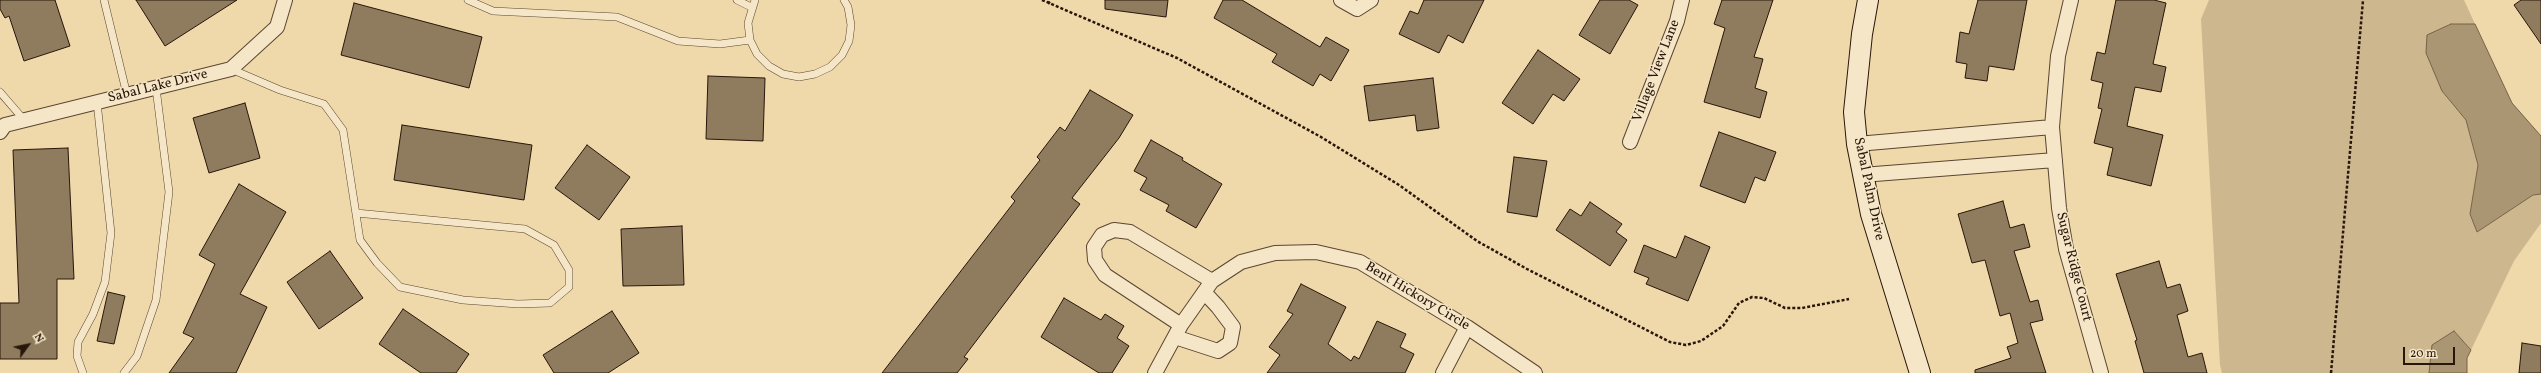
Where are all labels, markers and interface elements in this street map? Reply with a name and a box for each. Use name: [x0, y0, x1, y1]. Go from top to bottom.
street label: Village View Lane: [1630, 18, 1684, 124]
street label: Sabal Lake Drive: [106, 66, 210, 108]
street label: Sabal Palm Drive: [1849, 136, 1887, 242]
street label: Sugar Ridge Court: [2051, 211, 2095, 323]
street label: Bent Hickory Circle: [1362, 259, 1472, 335]
north arrow: [8, 325, 48, 365]
text: N: [30, 331, 47, 346]
scale bar: [2405, 339, 2457, 365]
text: 20 m: [2410, 346, 2437, 362]

